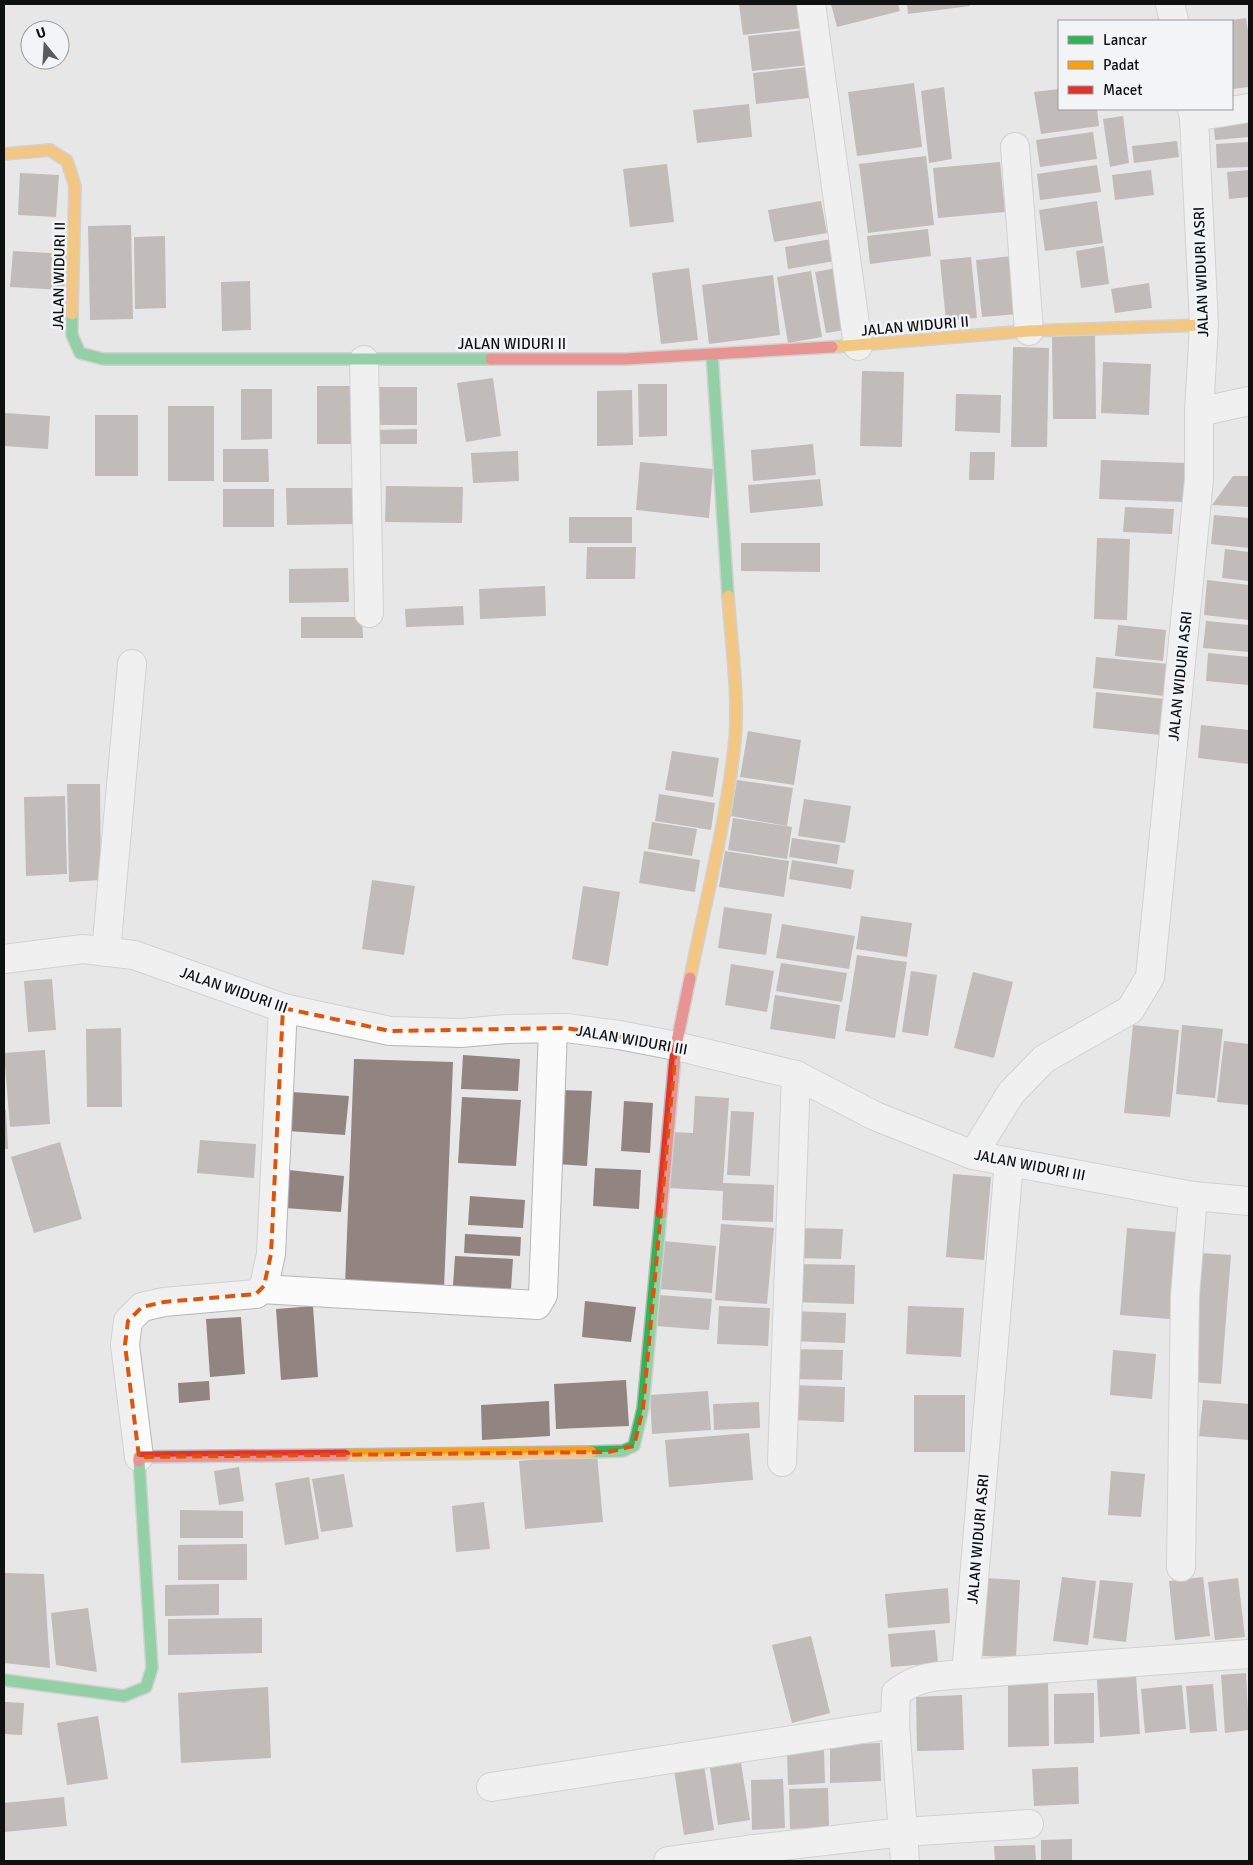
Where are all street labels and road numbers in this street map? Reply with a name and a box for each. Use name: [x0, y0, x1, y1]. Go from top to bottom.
street label: JALAN WIDURI ASRI: [1190, 206, 1212, 338]
street label: JALAN WIDURI II: [49, 222, 69, 330]
street label: JALAN WIDURI II: [860, 312, 970, 340]
street label: JALAN WIDURI II: [458, 335, 566, 353]
street label: JALAN WIDURI ASRI: [1164, 610, 1196, 742]
street label: JALAN WIDURI III: [178, 963, 290, 1017]
street label: JALAN WIDURI III: [575, 1021, 689, 1059]
street label: JALAN WIDURI III: [973, 1145, 1087, 1185]
street label: JALAN WIDURI ASRI: [963, 1473, 993, 1605]

